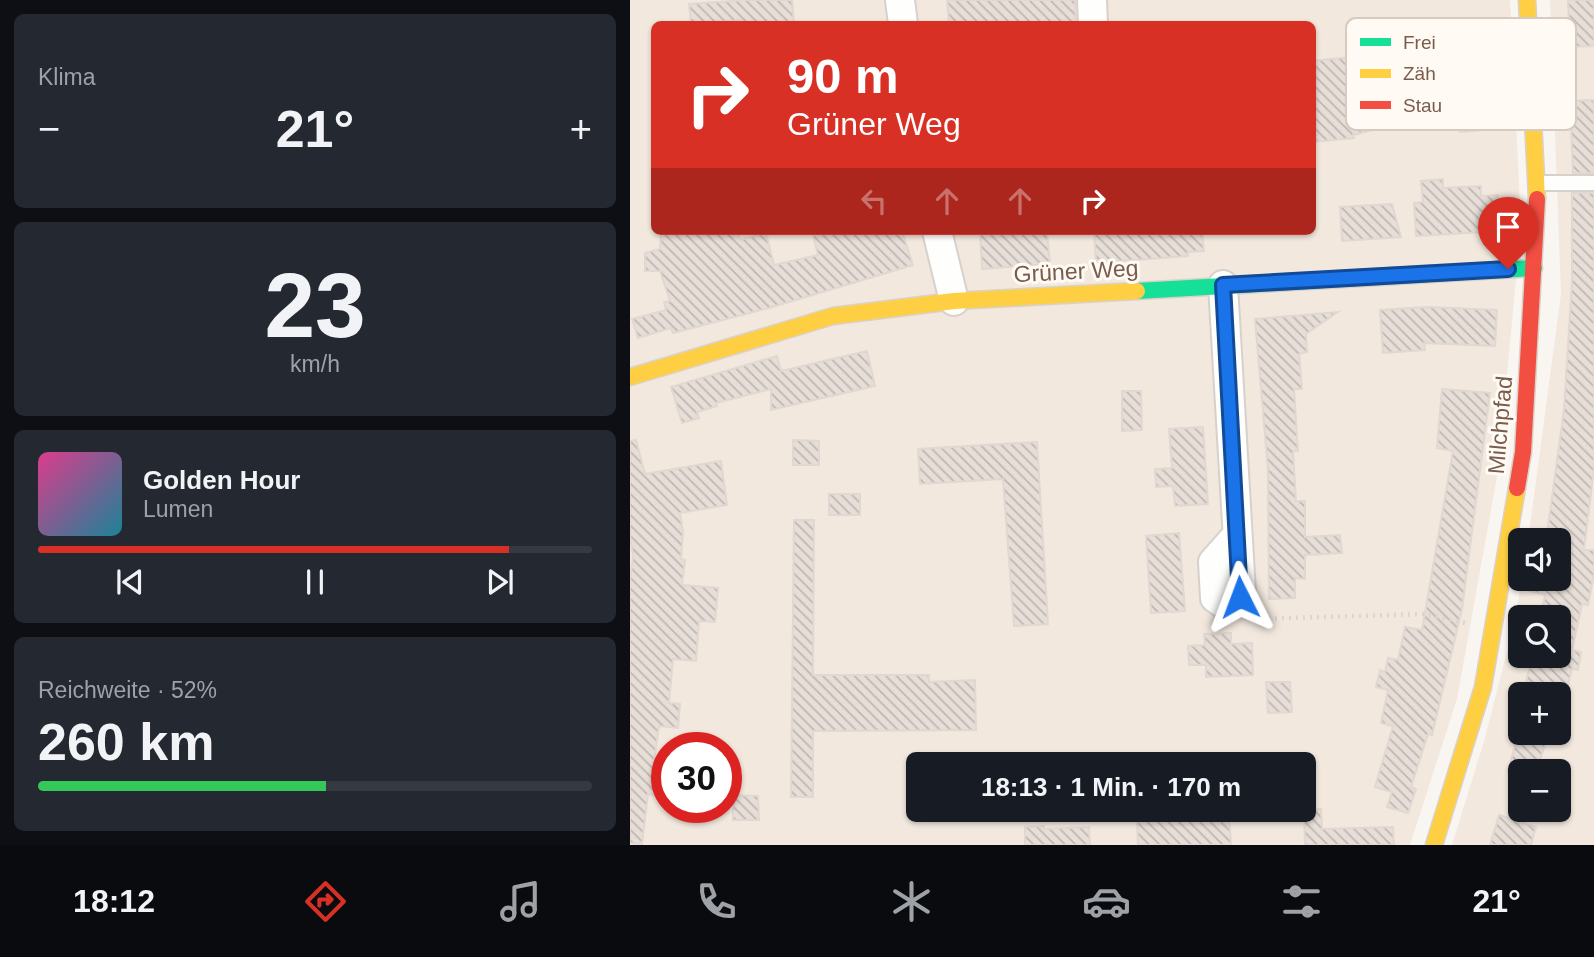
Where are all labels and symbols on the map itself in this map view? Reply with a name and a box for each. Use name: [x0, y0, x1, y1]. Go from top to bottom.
legend: [1346, 18, 1576, 130]
text: Frei: [1403, 32, 1436, 53]
text: Zäh: [1403, 63, 1436, 84]
text: Stau: [1403, 95, 1442, 116]
pin: [1478, 197, 1538, 269]
street label: Grüner Weg: [1013, 255, 1139, 287]
street label: Milchpfad: [1483, 375, 1517, 475]
position arrow: [1203, 560, 1277, 634]
speed limit sign: 30: [651, 732, 742, 823]

